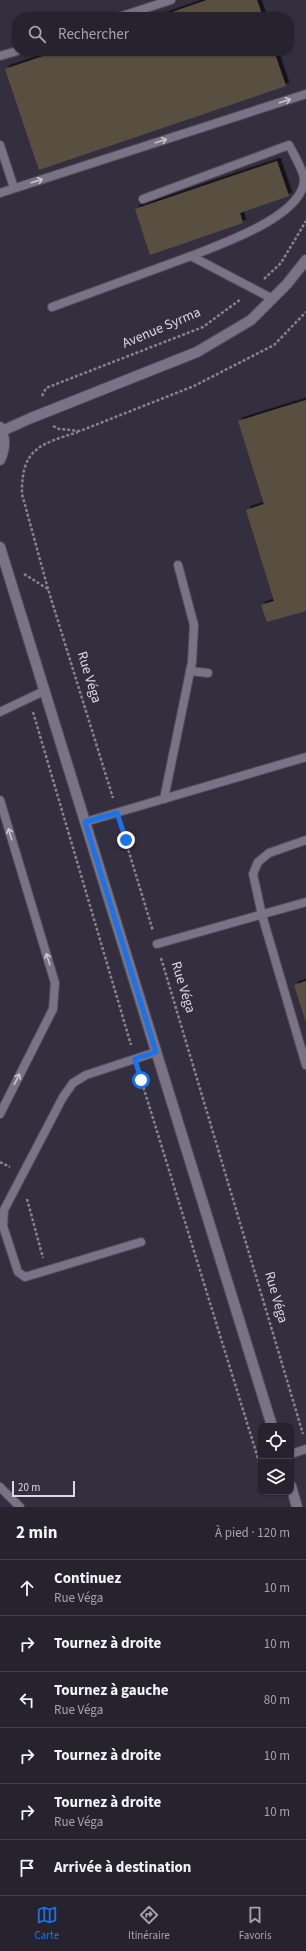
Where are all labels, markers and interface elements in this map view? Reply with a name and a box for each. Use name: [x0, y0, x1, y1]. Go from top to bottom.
search box: [12, 12, 294, 56]
icon: search: [26, 23, 48, 45]
text: Rechercher: [58, 24, 129, 45]
one-way arrow: [278, 96, 290, 104]
one-way arrow: [154, 136, 166, 144]
one-way arrow: [31, 176, 43, 184]
street label: Avenue Syrma: [119, 302, 204, 353]
street label: Rue Véga: [72, 649, 106, 706]
one-way arrow: [6, 828, 13, 841]
route end: [117, 831, 135, 849]
one-way arrow: [44, 952, 51, 965]
street label: Rue Véga: [166, 959, 200, 1016]
route start: [132, 1071, 150, 1089]
one-way arrow: [14, 1073, 22, 1085]
street label: Rue Véga: [259, 1269, 293, 1326]
map controls: [258, 1423, 294, 1495]
button: locate: [258, 1423, 294, 1459]
button: layers: [258, 1459, 294, 1495]
scale bar: [12, 1479, 75, 1498]
text: 20 m: [18, 1480, 40, 1495]
text: 2 min: [16, 1521, 57, 1545]
text: À pied · 120 m: [215, 1524, 290, 1542]
text: Continuez: [54, 1568, 121, 1589]
icon: ahead: [16, 1577, 38, 1599]
text: 10 m: [264, 1579, 290, 1597]
text: Rue Véga: [54, 1589, 103, 1607]
icon: right: [16, 1633, 38, 1655]
text: Tournez à droite: [54, 1633, 161, 1654]
text: 10 m: [264, 1635, 290, 1653]
text: Tournez à gauche: [54, 1680, 169, 1701]
icon: left: [16, 1689, 38, 1711]
text: 80 m: [264, 1691, 290, 1709]
text: Rue Véga: [54, 1701, 103, 1719]
icon: right: [16, 1745, 38, 1767]
text: Tournez à droite: [54, 1745, 161, 1766]
text: 10 m: [264, 1747, 290, 1765]
text: Tournez à droite: [54, 1792, 161, 1813]
icon: right: [16, 1801, 38, 1823]
text: 10 m: [264, 1803, 290, 1821]
text: Rue Véga: [54, 1813, 103, 1831]
icon: arrive: [16, 1857, 38, 1879]
text: Arrivée à destination: [54, 1857, 191, 1878]
tab: Carte: [34, 1904, 59, 1943]
tab: Itinéraire: [128, 1904, 170, 1943]
tab: Favoris: [239, 1904, 272, 1943]

